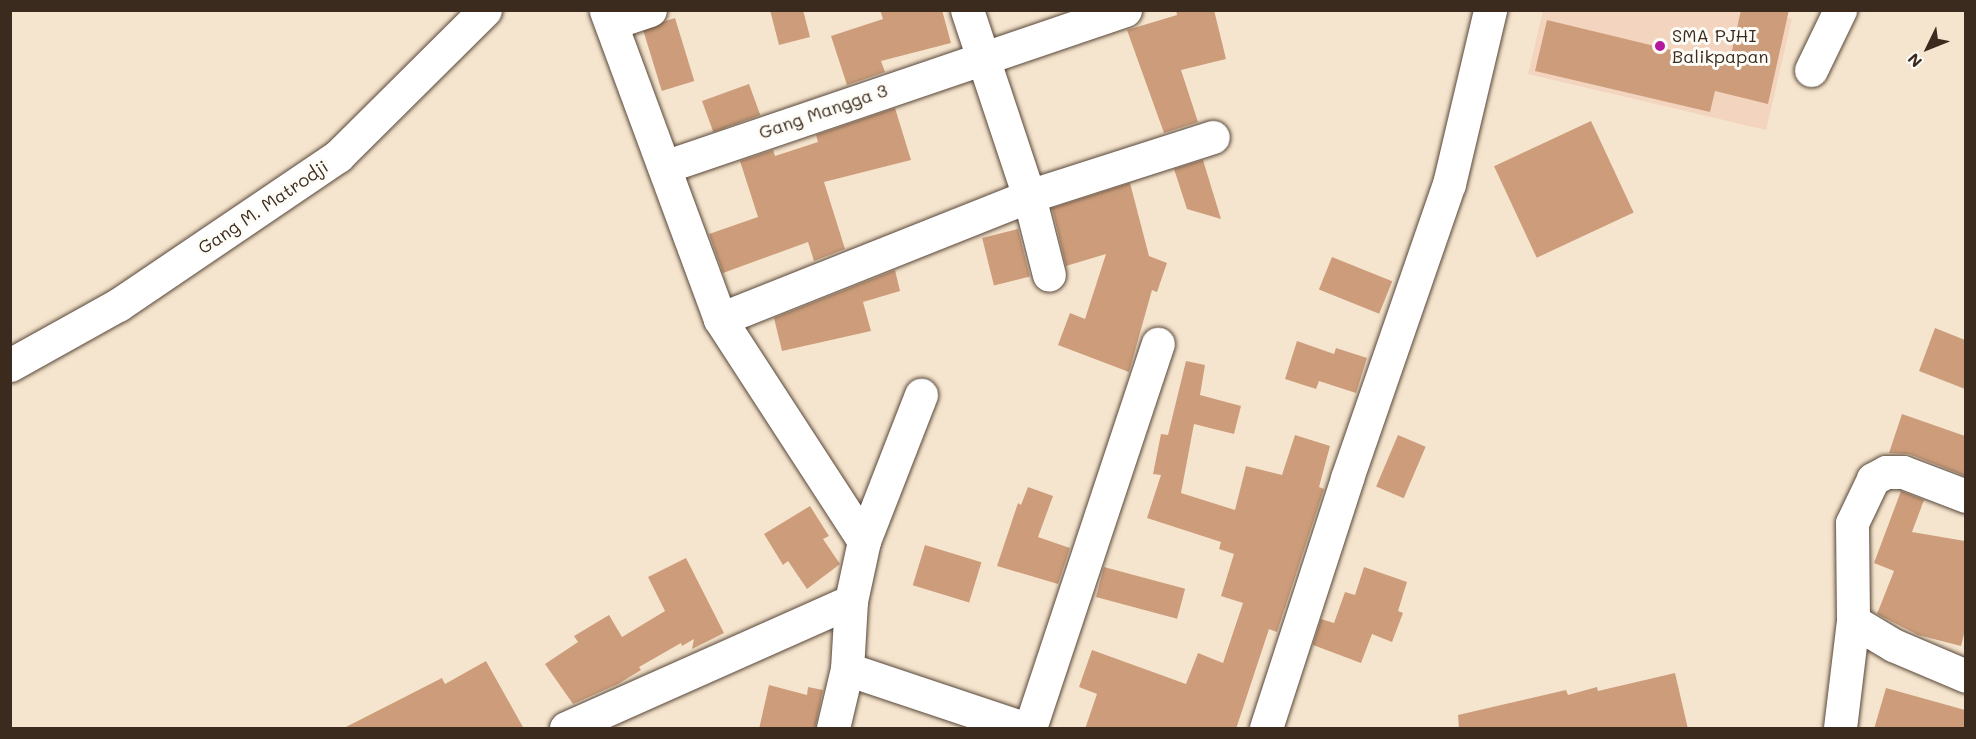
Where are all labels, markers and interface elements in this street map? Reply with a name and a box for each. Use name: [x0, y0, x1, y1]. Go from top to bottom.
north arrow: [1898, 18, 1958, 78]
place label: SMA PJHI Balikpapan: [1672, 25, 1769, 68]
marker: SMA PJHI Balikpapan: [1653, 39, 1667, 53]
text: N: [1903, 49, 1926, 72]
street label: Gang Mangga 3: [756, 79, 890, 143]
street label: Gang M. Matrodji: [194, 155, 332, 259]

